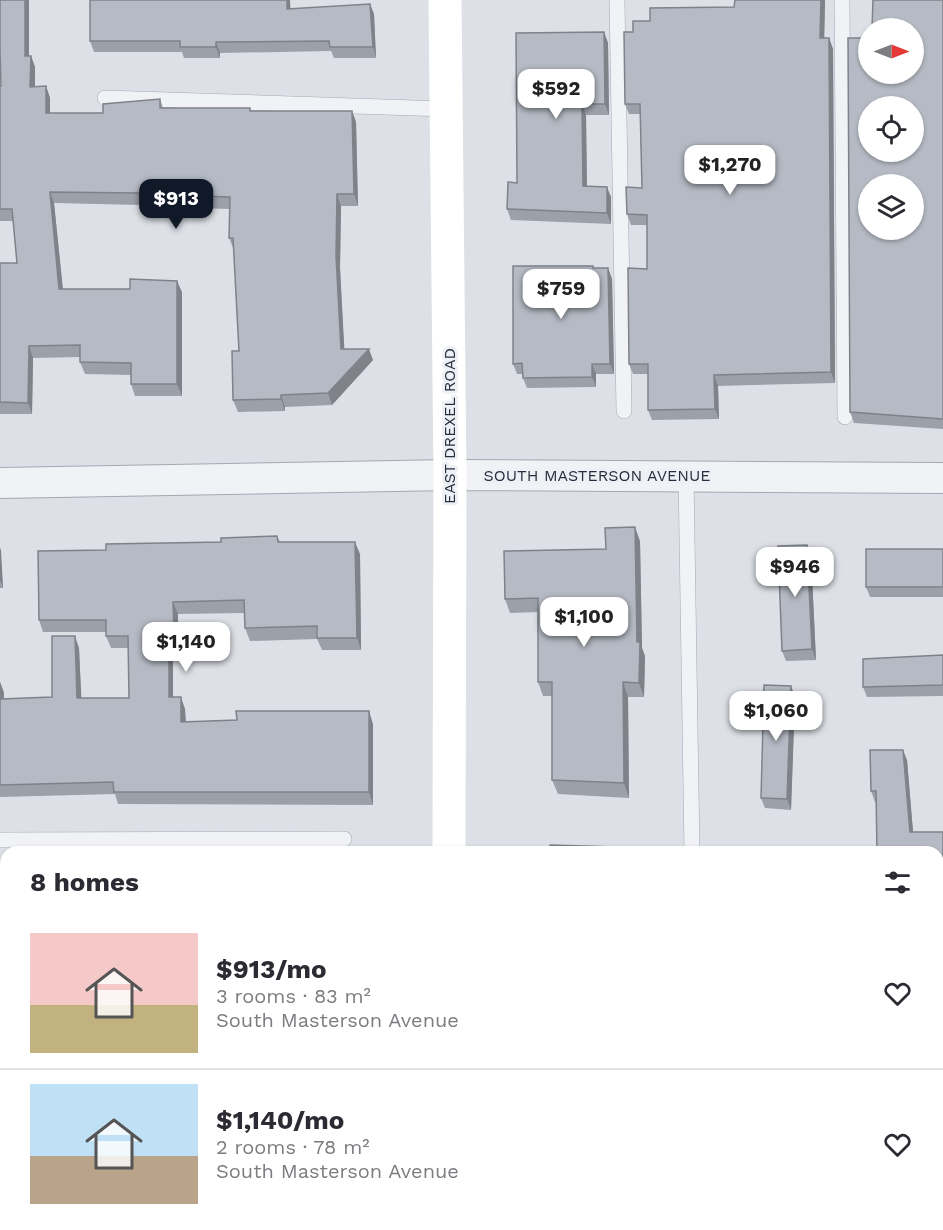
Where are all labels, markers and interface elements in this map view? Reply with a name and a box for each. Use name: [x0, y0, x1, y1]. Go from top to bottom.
north arrow: [858, 18, 924, 84]
map controls: [858, 18, 924, 240]
pin: $592: [520, 69, 592, 120]
text: $592: [532, 76, 580, 100]
button: locate: [858, 96, 924, 162]
pin: $1,270: [681, 145, 779, 196]
text: $1,270: [698, 152, 762, 176]
button: layers: [858, 174, 924, 240]
pin: $913: [140, 179, 212, 230]
text: $913: [153, 186, 199, 210]
pin: $759: [525, 269, 597, 320]
text: $759: [537, 276, 585, 300]
street label: EAST DREXEL ROAD: [440, 348, 459, 504]
street label: SOUTH MASTERSON AVENUE: [483, 466, 711, 485]
pin: $946: [759, 547, 831, 598]
text: $946: [770, 554, 820, 578]
pin: $1,100: [535, 597, 633, 648]
text: $1,100: [554, 604, 614, 628]
pin: $1,140: [137, 622, 235, 673]
text: $1,140: [156, 629, 216, 653]
pin: $1,060: [727, 691, 825, 742]
text: $1,060: [743, 698, 809, 722]
icon: filters: [881, 866, 914, 899]
text: 8 homes: [30, 867, 139, 897]
text: $913/mo: [216, 954, 327, 984]
icon: home: [78, 957, 150, 1029]
icon: heart: [881, 977, 914, 1010]
text: 3 rooms · 83 m²: [216, 984, 371, 1008]
text: South Masterson Avenue: [216, 1008, 459, 1032]
text: $1,140/mo: [216, 1105, 344, 1135]
icon: home: [78, 1108, 150, 1180]
icon: heart: [881, 1128, 914, 1161]
text: 2 rooms · 78 m²: [216, 1135, 370, 1159]
text: South Masterson Avenue: [216, 1159, 459, 1183]

